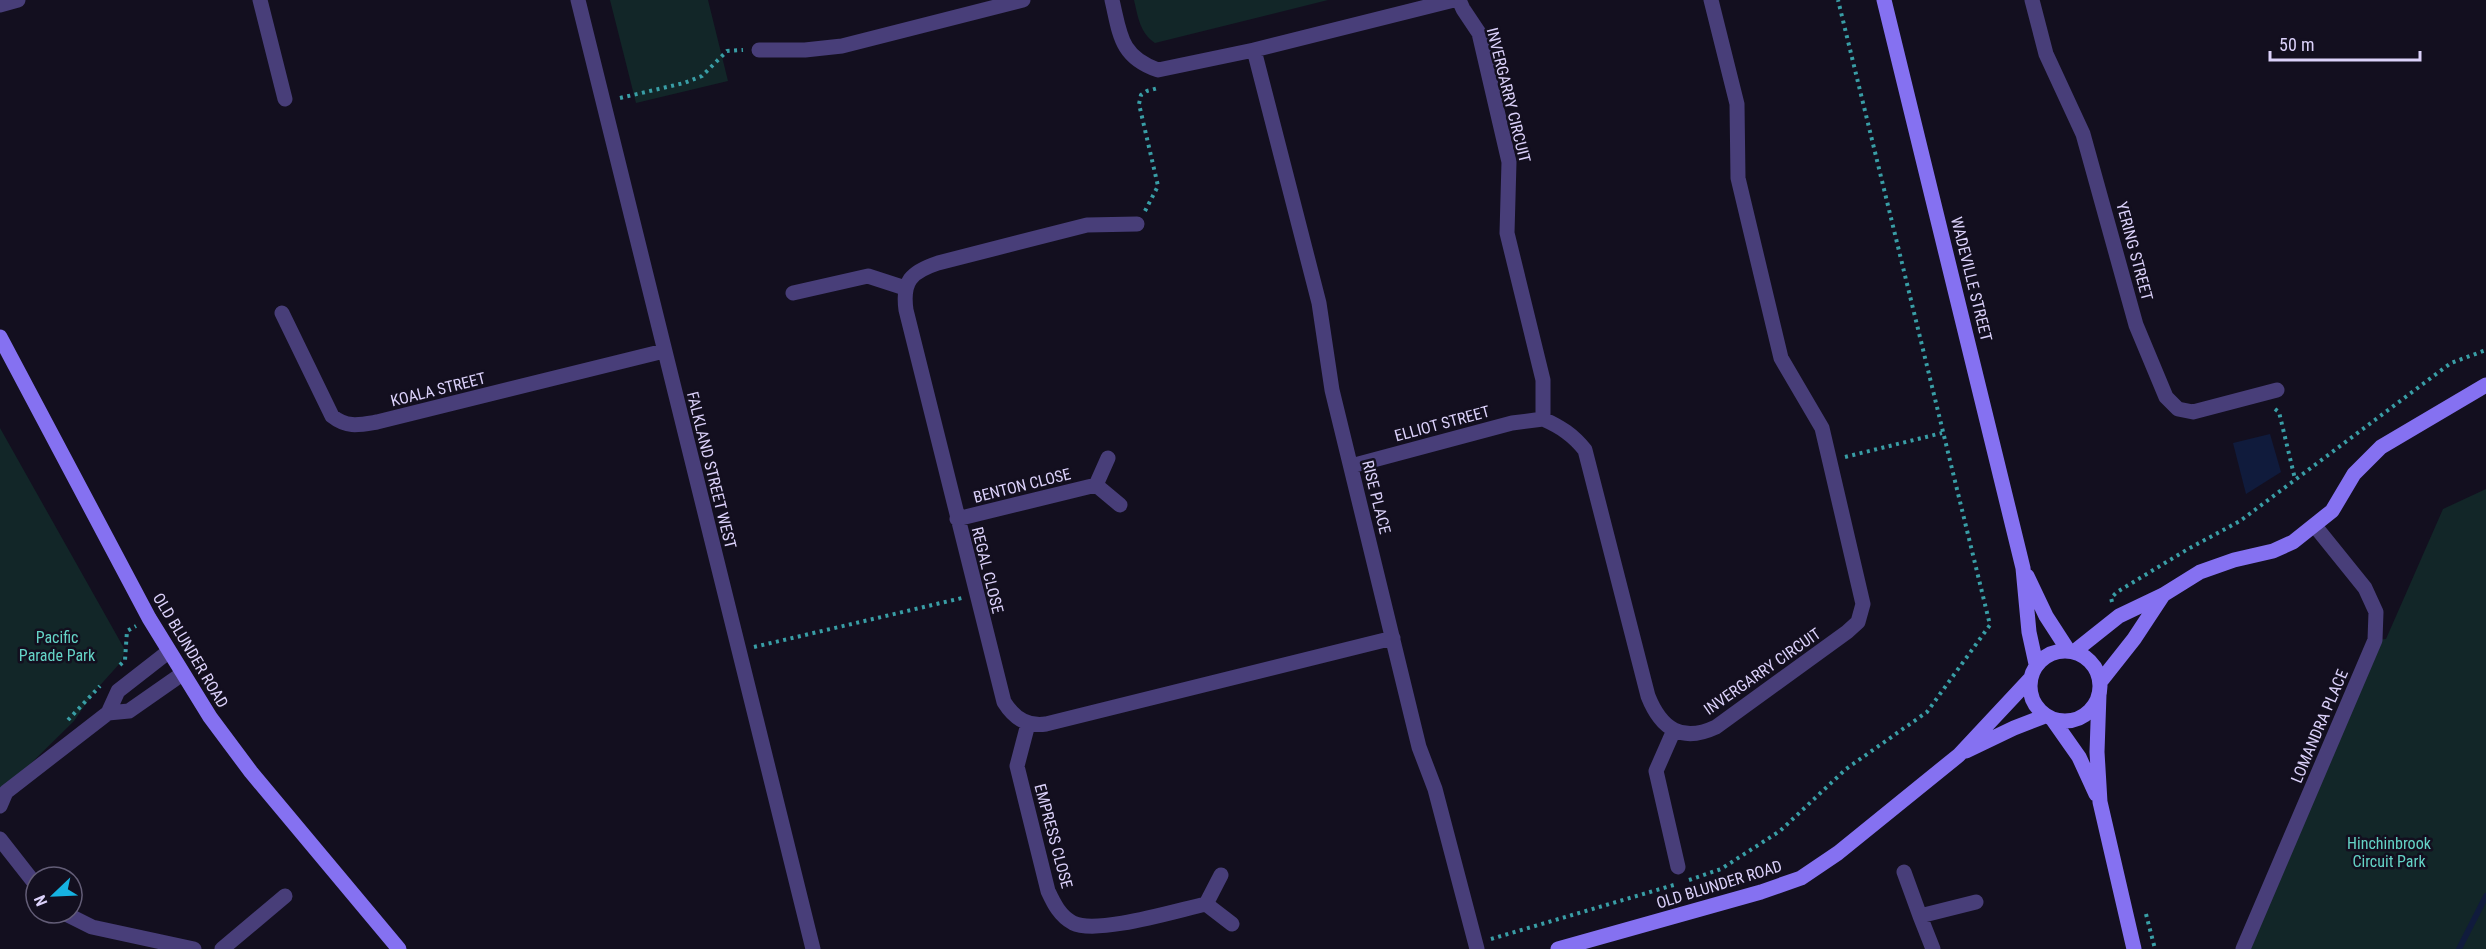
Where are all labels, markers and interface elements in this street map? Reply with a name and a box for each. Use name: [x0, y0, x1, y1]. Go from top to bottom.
scale bar: [2270, 24, 2420, 62]
street label: INVERGARRY CIRCUIT: [1483, 26, 1534, 165]
text: 50 m: [2279, 34, 2314, 55]
street label: YERING STREET: [2112, 200, 2157, 303]
street label: WADEVILLE STREET: [1947, 215, 1996, 343]
street label: KOALA STREET: [389, 368, 488, 410]
street label: FALKLAND STREET WEST: [683, 390, 740, 551]
street label: ELLIOT STREET: [1392, 402, 1492, 445]
street label: RISE PLACE: [1358, 458, 1395, 536]
street label: BENTON CLOSE: [971, 464, 1073, 507]
street label: REGAL CLOSE: [968, 525, 1007, 615]
street label: OLD BLUNDER ROAD: [149, 589, 232, 711]
street label: INVERGARRY CIRCUIT: [1700, 624, 1824, 719]
park label: Pacific Parade Park: [19, 628, 96, 665]
street label: LOMANDRA PLACE: [2287, 667, 2352, 786]
street label: EMPRESS CLOSE: [1030, 782, 1077, 891]
park label: Hinchinbrook Circuit Park: [2347, 834, 2432, 871]
street label: OLD BLUNDER ROAD: [1654, 856, 1784, 913]
north arrow: [24, 865, 84, 925]
text: N: [30, 892, 51, 909]

